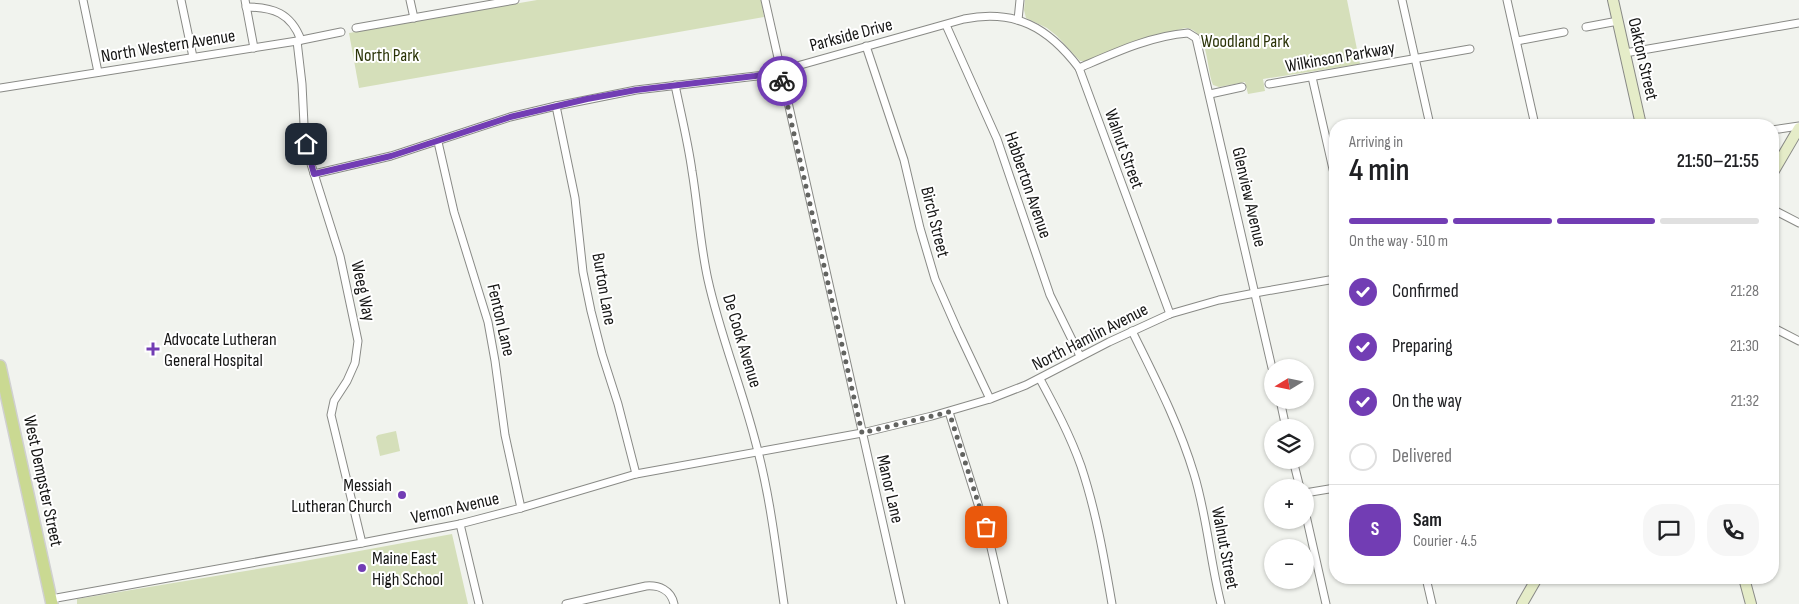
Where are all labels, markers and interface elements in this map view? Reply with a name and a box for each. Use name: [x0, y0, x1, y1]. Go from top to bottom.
street label: Parkside Drive: [807, 14, 895, 56]
street label: Oakton Street: [1623, 16, 1663, 103]
street label: North Western Avenue: [99, 25, 237, 67]
park label: Woodland Park: [1201, 31, 1289, 52]
street label: Wilkinson Parkway: [1284, 37, 1396, 77]
park label: North Park: [355, 45, 419, 66]
courier: [757, 56, 807, 106]
icon: bike: [768, 67, 796, 95]
street label: Walnut Street: [1100, 106, 1148, 192]
pin: [285, 123, 327, 165]
street label: Habberton Avenue: [1000, 129, 1056, 241]
icon: home: [292, 130, 320, 158]
text: Arriving in: [1349, 133, 1403, 152]
street label: Glenview Avenue: [1227, 145, 1271, 249]
text: 21:50–21:55: [1677, 150, 1759, 173]
text: 4 min: [1349, 151, 1410, 190]
street label: Birch Street: [916, 185, 954, 260]
text: On the way · 510 m: [1349, 232, 1448, 251]
street label: Burton Lane: [587, 251, 621, 327]
street label: Weeg Way: [346, 259, 380, 323]
icon: check: [1349, 278, 1377, 306]
text: Confirmed: [1392, 280, 1459, 303]
street label: Fenton Lane: [482, 282, 520, 358]
text: 21:28: [1730, 282, 1759, 301]
street label: De Cook Avenue: [718, 292, 766, 390]
street label: North Hamlin Avenue: [1028, 299, 1152, 375]
place label: Advocate Lutheran General Hospital: [163, 329, 277, 371]
icon: check: [1349, 333, 1377, 361]
text: Preparing: [1392, 335, 1453, 358]
text: 21:30: [1730, 337, 1759, 356]
marker: Advocate Lutheran General Hospital: [146, 342, 160, 356]
north arrow: [1264, 359, 1314, 409]
map controls: [1264, 359, 1314, 589]
icon: check: [1349, 388, 1377, 416]
text: On the way: [1392, 390, 1462, 413]
text: 21:32: [1730, 392, 1759, 411]
street label: West Dempster Street: [19, 413, 67, 549]
button: layers: [1264, 419, 1314, 469]
text: Delivered: [1392, 445, 1452, 468]
street label: Manor Lane: [872, 453, 908, 525]
place label: Messiah Lutheran Church: [291, 475, 392, 517]
button: +: [1264, 479, 1314, 529]
street label: Vernon Avenue: [409, 488, 501, 528]
marker: Messiah Lutheran Church: [396, 489, 408, 501]
button: chat: [1643, 504, 1695, 556]
button: phone: [1707, 504, 1759, 556]
street label: Walnut Street: [1207, 505, 1243, 591]
pin: [965, 506, 1007, 548]
text: Sam: [1413, 509, 1442, 532]
icon: bag: [972, 513, 1000, 541]
text: S: [1371, 518, 1379, 541]
text: Courier · 4.5: [1413, 532, 1477, 551]
button: −: [1264, 539, 1314, 589]
place label: Maine East High School: [372, 548, 443, 590]
marker: Maine East High School: [356, 562, 368, 574]

